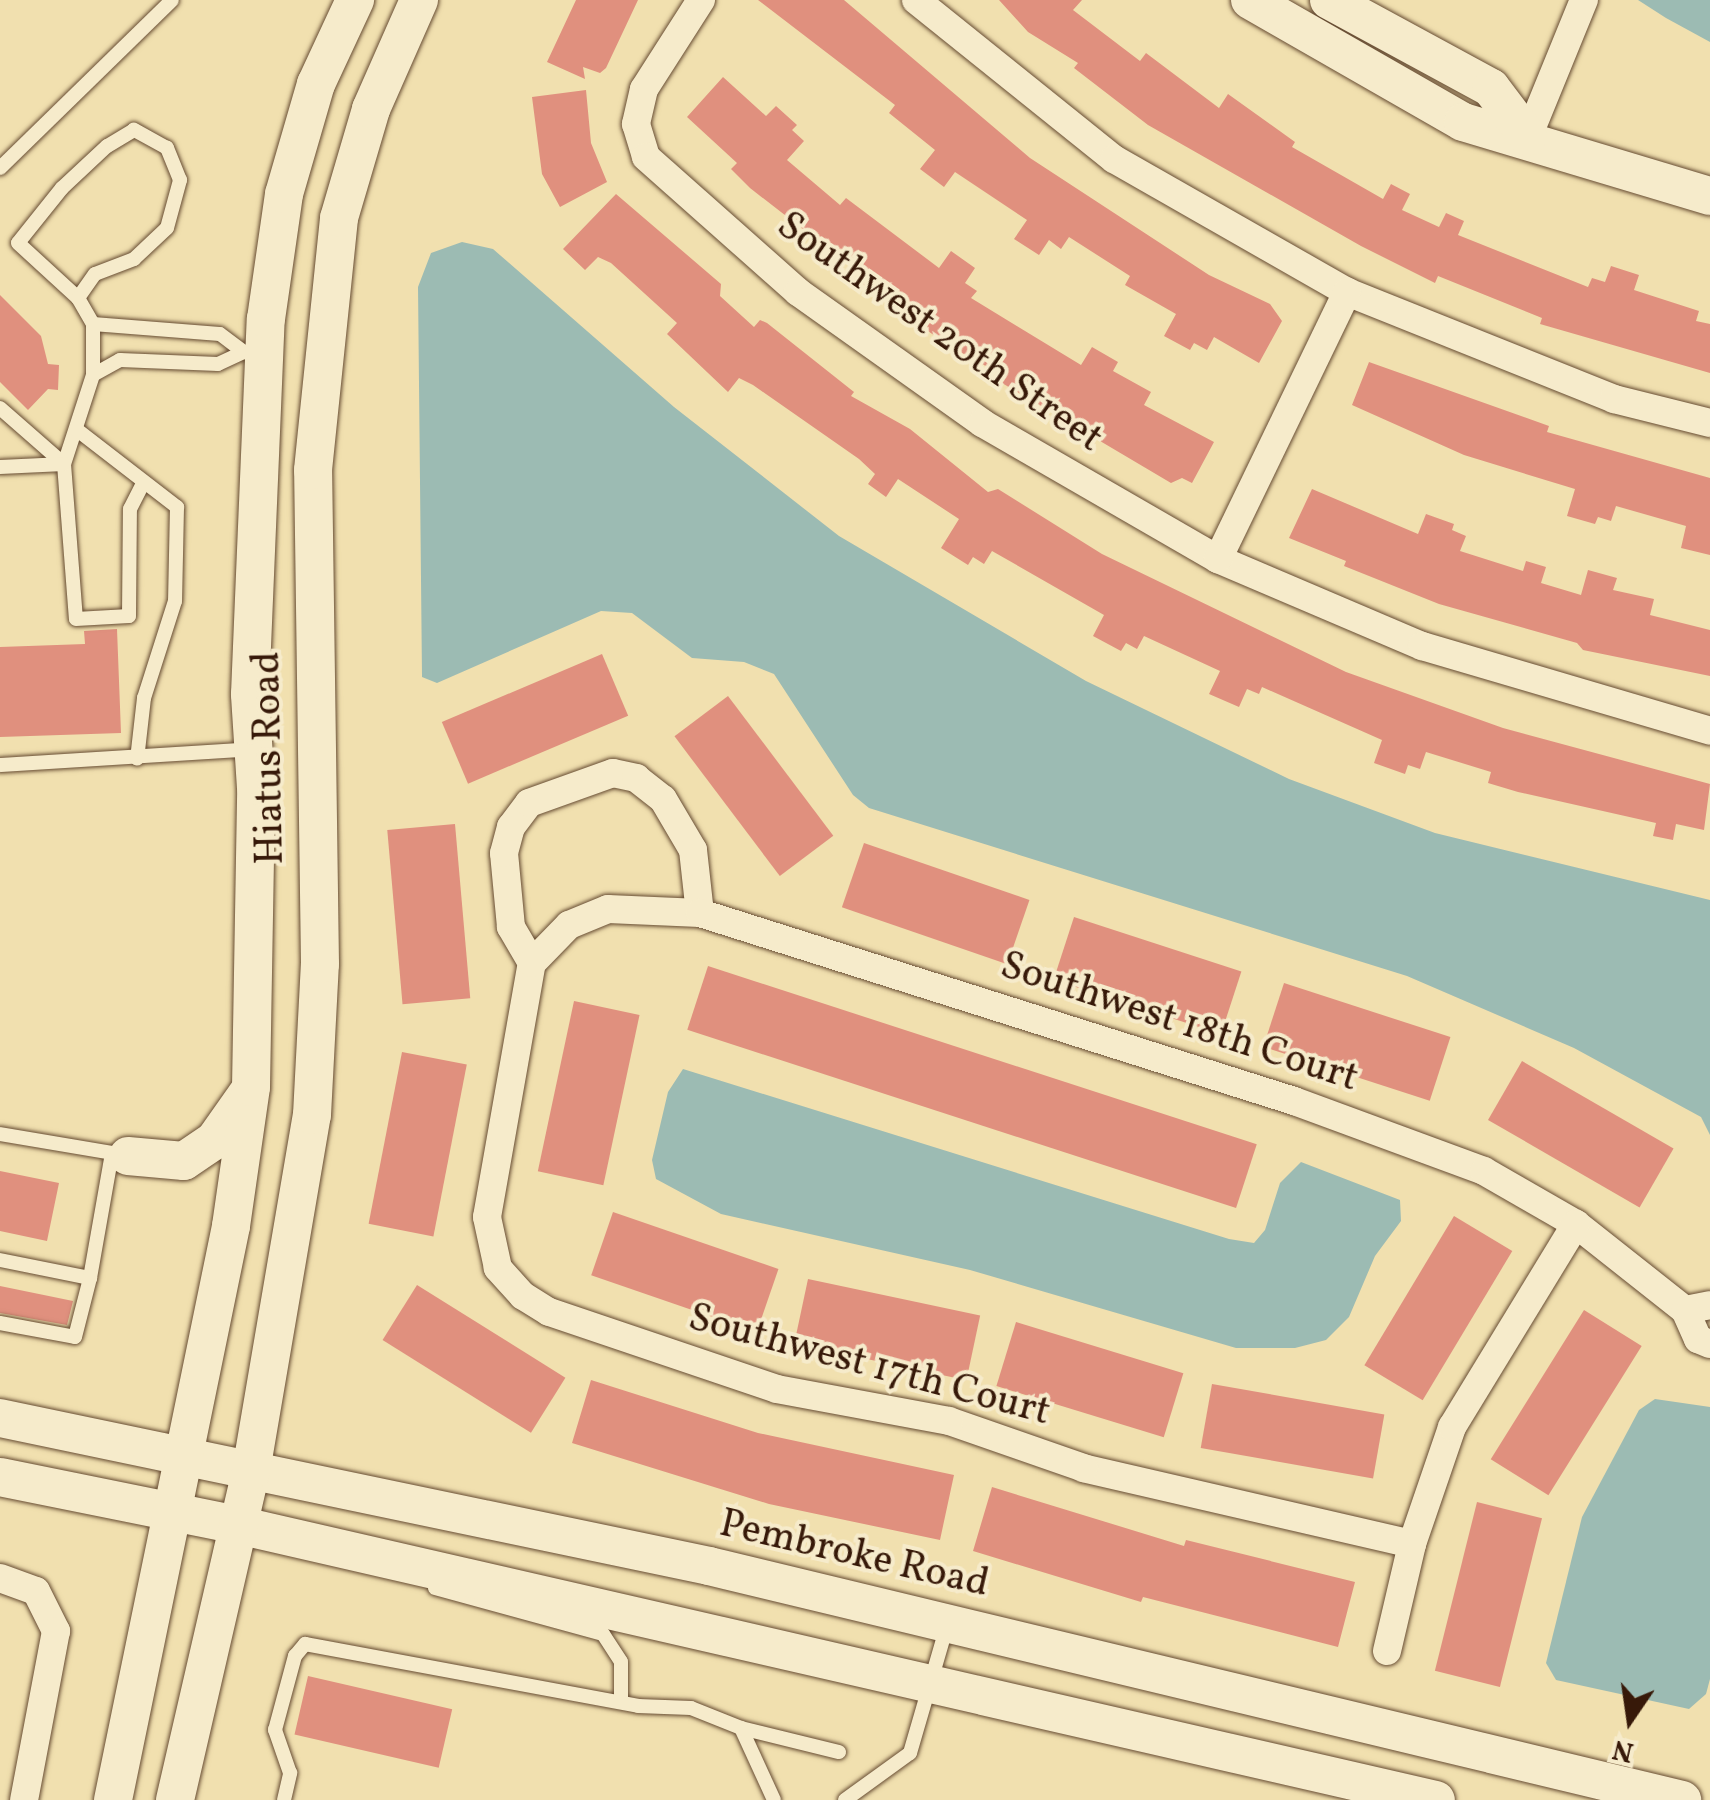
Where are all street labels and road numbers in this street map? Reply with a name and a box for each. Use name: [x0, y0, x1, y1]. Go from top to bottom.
street label: Southwest 20th Street: [767, 202, 1111, 464]
street label: Hiatus Road: [244, 651, 296, 865]
street label: Southwest 18th Court: [994, 942, 1364, 1104]
street label: Southwest 17th Court: [683, 1295, 1055, 1437]
street label: Pembroke Road: [715, 1501, 993, 1609]

